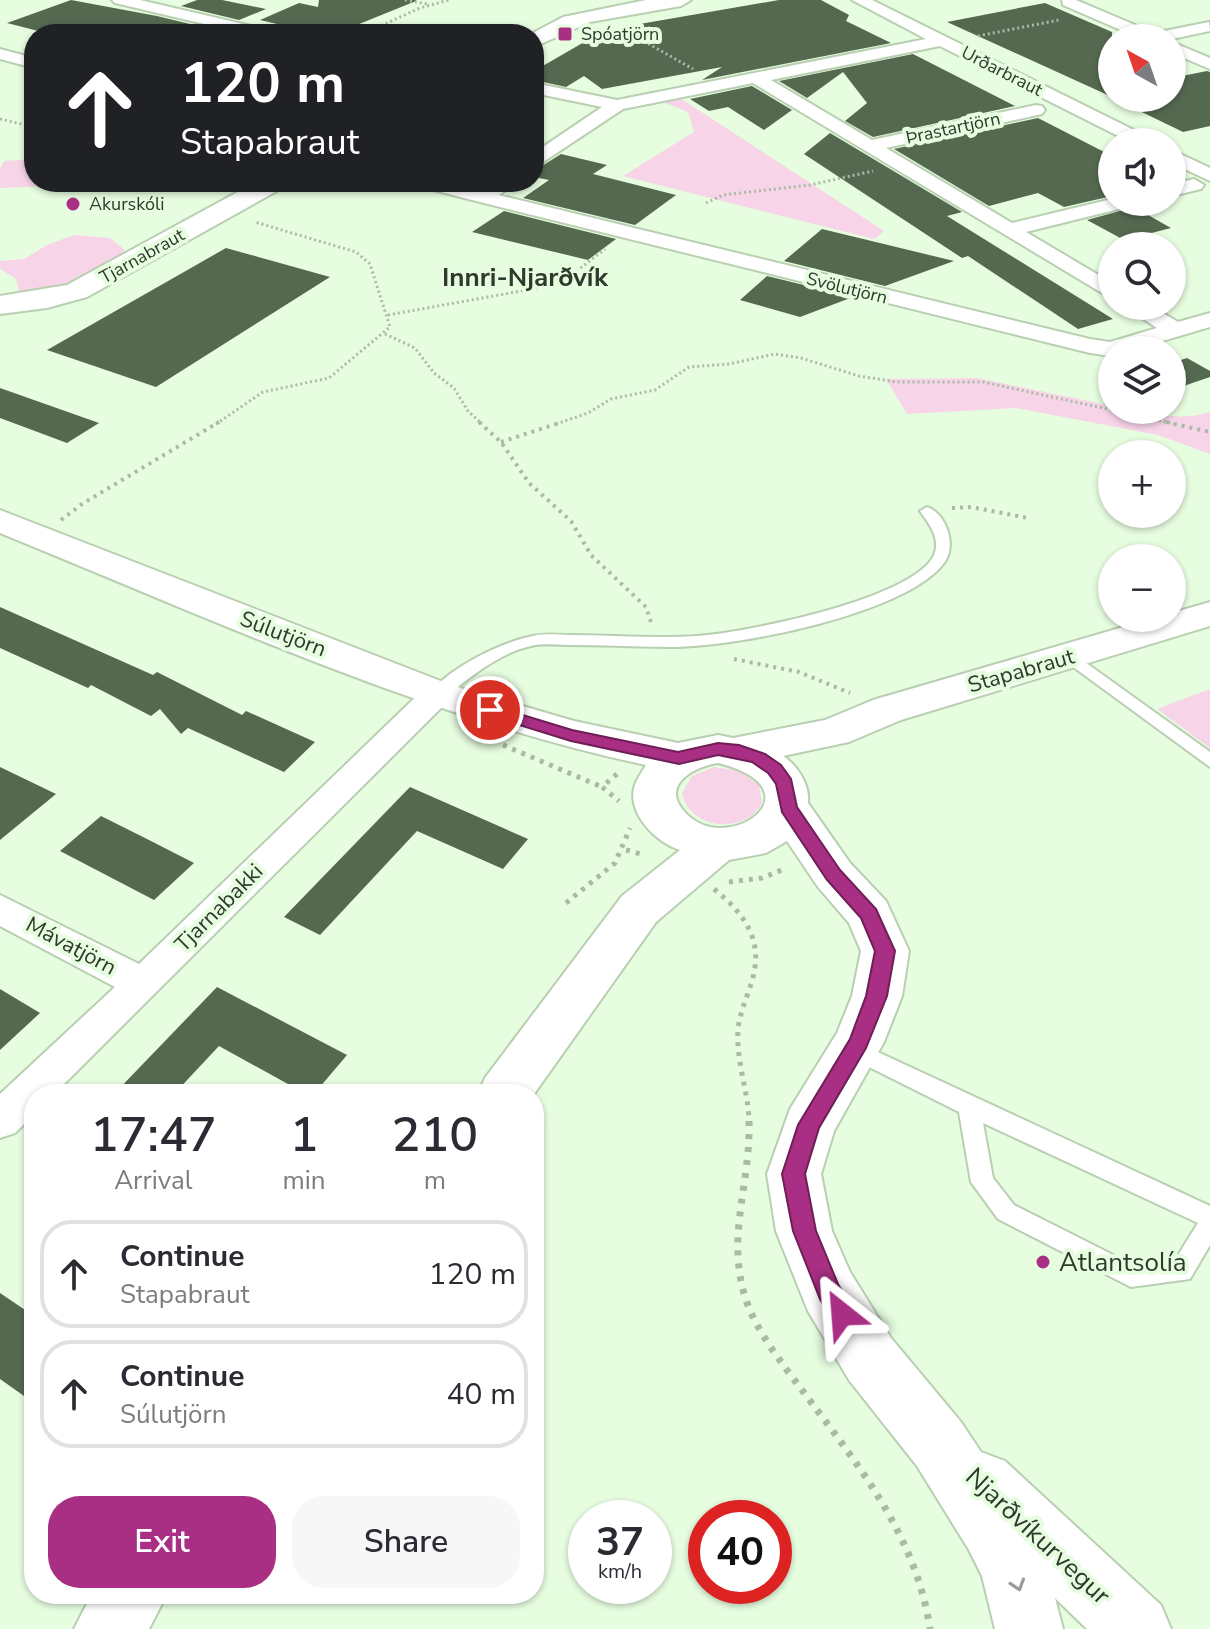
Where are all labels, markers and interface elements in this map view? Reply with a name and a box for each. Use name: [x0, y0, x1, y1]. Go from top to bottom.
place label: Spóatjörn: [581, 22, 659, 46]
north arrow: [1098, 24, 1186, 112]
map controls: [1098, 24, 1186, 632]
marker: Spóatjörn: [556, 25, 574, 43]
street label: Urðarbraut: [957, 40, 1047, 102]
text: 120 m: [180, 45, 345, 122]
icon: ahead: [48, 56, 152, 160]
street label: Þrastartjörn: [904, 106, 1002, 150]
text: Stapabraut: [180, 118, 359, 167]
button: sound: [1098, 128, 1186, 216]
place label: Akurskóli: [89, 192, 165, 216]
marker: Akurskóli: [64, 195, 82, 213]
street label: Tjarnabraut: [95, 222, 189, 289]
button: search: [1098, 232, 1186, 320]
district label: Innri-Njarðvík: [442, 260, 609, 295]
street label: Svölutjörn: [804, 266, 890, 310]
button: layers: [1098, 336, 1186, 424]
button: +: [1098, 440, 1186, 528]
button: −: [1098, 544, 1186, 632]
street label: Súlutjörn: [236, 604, 330, 664]
street label: Stapabraut: [964, 641, 1078, 701]
pin: [456, 676, 524, 744]
icon: arrive: [468, 688, 512, 732]
street label: Tjarnabakki: [168, 857, 270, 959]
street label: Mávatjörn: [20, 910, 122, 982]
text: 17:47: [90, 1102, 217, 1168]
text: 1: [290, 1102, 318, 1168]
text: 210: [392, 1102, 478, 1168]
text: Arrival: [114, 1163, 192, 1198]
text: min: [283, 1163, 326, 1198]
text: m: [424, 1163, 446, 1198]
text: Continue: [120, 1236, 245, 1277]
place label: Atlantsolía: [1059, 1245, 1187, 1280]
icon: ahead: [52, 1252, 96, 1296]
marker: Atlantsolía: [1034, 1253, 1052, 1271]
text: 120 m: [429, 1254, 516, 1295]
position arrow: [800, 1272, 884, 1356]
text: Stapabraut: [120, 1277, 250, 1312]
text: Continue: [120, 1356, 245, 1397]
icon: ahead: [52, 1372, 96, 1416]
text: 40 m: [447, 1374, 516, 1415]
text: Súlutjörn: [120, 1397, 227, 1432]
street label: Njarðvíkurvegur: [958, 1460, 1119, 1613]
button: Exit: [48, 1496, 276, 1588]
button: Share: [292, 1496, 520, 1588]
speed limit sign: 40: [688, 1500, 792, 1604]
text: 37: [596, 1515, 644, 1569]
text: km/h: [598, 1558, 642, 1585]
one-way arrow: [1009, 1577, 1025, 1591]

